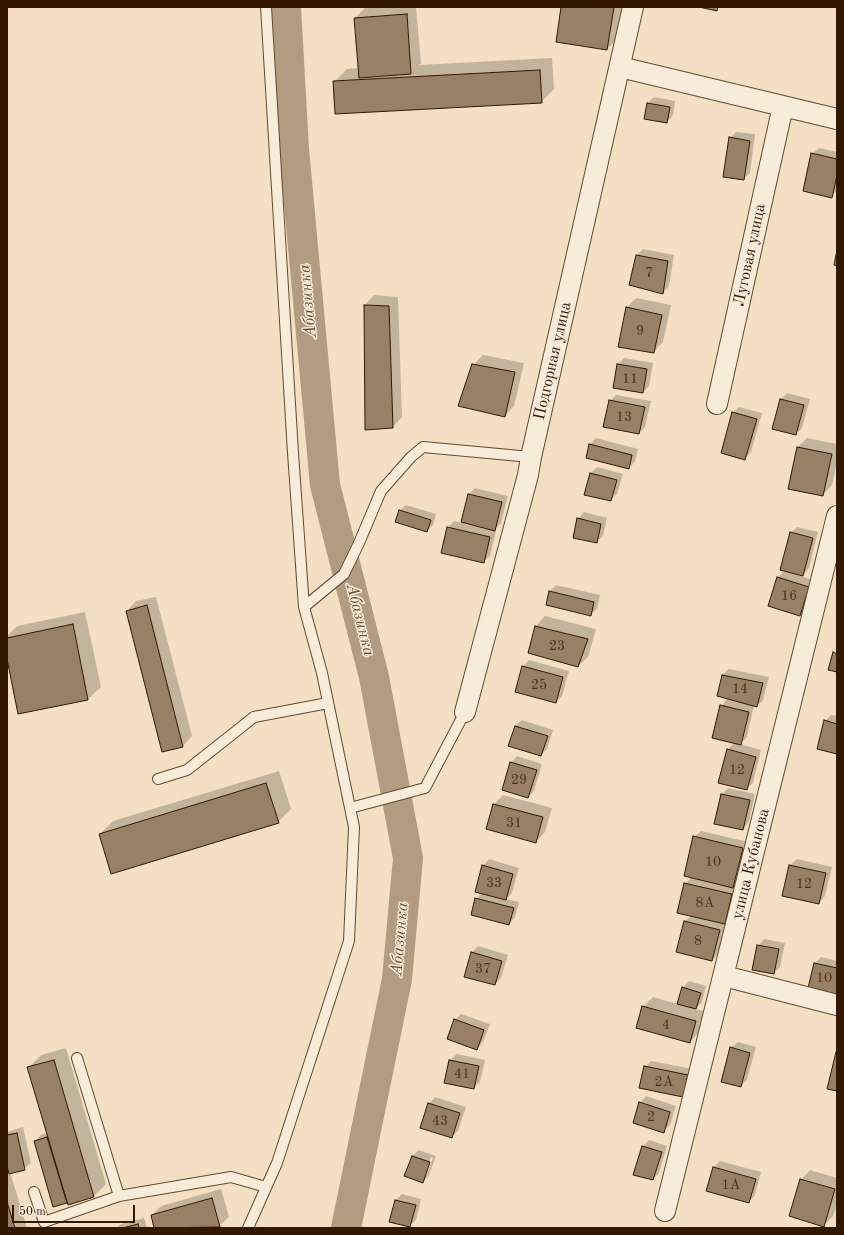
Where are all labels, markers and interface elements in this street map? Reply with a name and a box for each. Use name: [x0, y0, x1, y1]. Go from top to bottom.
street label: Луговая улица: [730, 202, 770, 308]
water label: Абазинка: [295, 263, 321, 339]
house number: 7: [645, 265, 653, 281]
street label: Подгорная улица: [530, 300, 576, 422]
house number: 9: [636, 323, 644, 339]
house number: 11: [622, 371, 638, 387]
house number: 13: [616, 409, 632, 425]
water label: Абазинка: [341, 582, 379, 658]
house number: 16: [781, 588, 797, 604]
house number: 23: [549, 638, 565, 654]
house number: 25: [531, 677, 547, 693]
house number: 14: [732, 681, 748, 697]
house number: 12: [729, 762, 745, 778]
house number: 29: [511, 772, 527, 788]
street label: улица Кубанова: [728, 807, 774, 921]
house number: 31: [506, 815, 522, 831]
house number: 10: [705, 854, 721, 870]
house number: 33: [486, 875, 502, 891]
house number: 12: [796, 876, 812, 892]
house number: 8А: [696, 895, 714, 911]
water label: Абазинка: [387, 901, 413, 977]
house number: 8: [694, 933, 702, 949]
house number: 37: [475, 961, 491, 977]
house number: 10: [816, 970, 832, 986]
house number: 4: [662, 1017, 670, 1033]
house number: 41: [454, 1066, 470, 1082]
house number: 2А: [655, 1074, 673, 1090]
house number: 2: [647, 1109, 655, 1125]
house number: 43: [432, 1113, 448, 1129]
house number: 1А: [722, 1177, 740, 1193]
scale bar: [14, 1197, 137, 1223]
text: 50 m: [19, 1206, 46, 1218]

